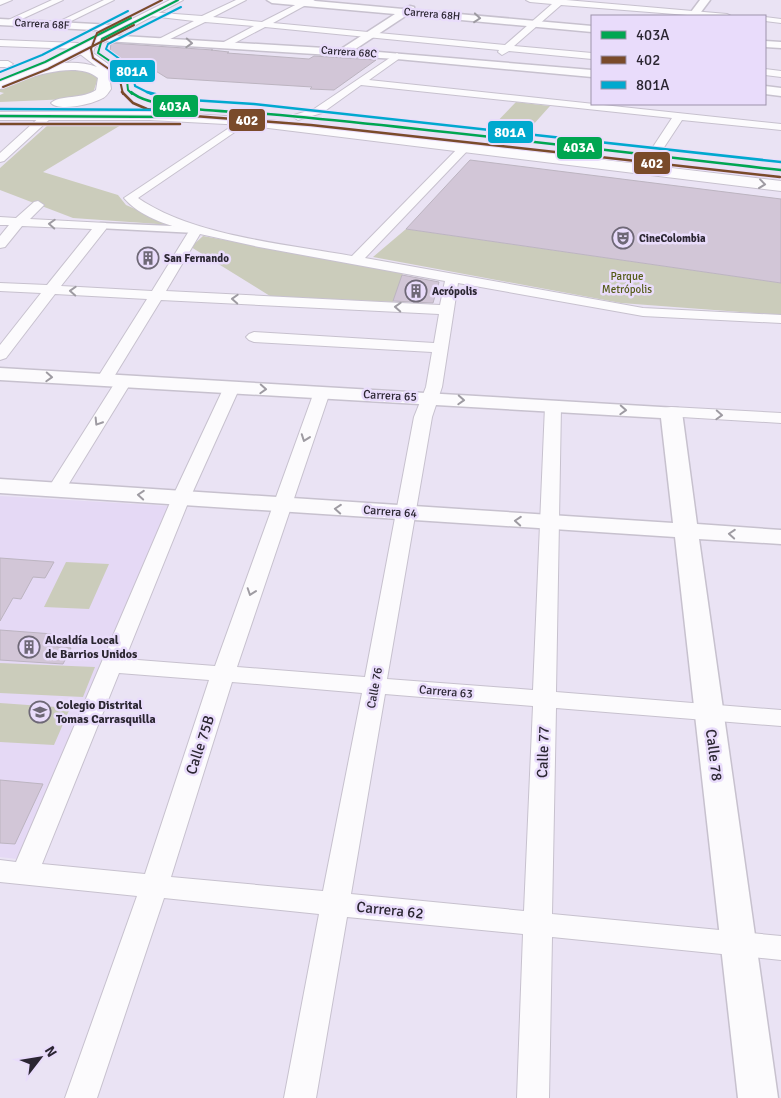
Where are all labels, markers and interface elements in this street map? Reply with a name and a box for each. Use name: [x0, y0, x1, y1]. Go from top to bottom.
street label: Carrera 68H: [403, 5, 461, 23]
one-way arrow: [473, 12, 481, 23]
legend: [591, 15, 766, 105]
street label: Carrera 68F: [14, 16, 70, 32]
text: 403A: [636, 26, 669, 44]
one-way arrow: [185, 37, 193, 48]
street label: Carrera 68C: [321, 44, 378, 60]
text: 402: [636, 51, 660, 69]
line badge: 801A: [109, 59, 156, 83]
text: 801A: [116, 63, 148, 80]
text: 801A: [636, 76, 669, 94]
line badge: 403A: [152, 94, 199, 118]
text: 403A: [159, 98, 191, 115]
line badge: 402: [228, 108, 266, 132]
text: 402: [236, 112, 258, 129]
line badge: 801A: [487, 120, 534, 144]
text: 801A: [494, 124, 526, 141]
line badge: 403A: [556, 136, 603, 160]
text: 403A: [563, 139, 595, 156]
line badge: 402: [633, 151, 671, 175]
text: 402: [641, 155, 663, 172]
one-way arrow: [758, 178, 767, 188]
one-way arrow: [48, 218, 56, 229]
theatre icon: CineColombia: [611, 226, 635, 250]
place label: CineColombia: [639, 232, 706, 245]
building icon: San Fernando: [136, 246, 160, 270]
place label: San Fernando: [164, 252, 229, 265]
park label: Parque Metrópolis: [602, 270, 652, 296]
building icon: Acrópolis: [404, 279, 428, 303]
place label: Acrópolis: [432, 285, 477, 298]
one-way arrow: [69, 286, 76, 296]
one-way arrow: [231, 294, 239, 305]
one-way arrow: [394, 302, 402, 313]
one-way arrow: [45, 371, 53, 382]
one-way arrow: [260, 384, 268, 395]
street label: Carrera 65: [363, 387, 417, 405]
one-way arrow: [457, 395, 465, 406]
one-way arrow: [619, 404, 627, 415]
one-way arrow: [716, 409, 724, 420]
one-way arrow: [95, 417, 104, 426]
one-way arrow: [301, 434, 311, 442]
one-way arrow: [137, 490, 145, 501]
one-way arrow: [334, 503, 342, 514]
street label: Carrera 64: [363, 503, 418, 521]
one-way arrow: [514, 515, 522, 526]
one-way arrow: [728, 529, 736, 540]
one-way arrow: [247, 587, 257, 595]
place label: Alcaldía Local de Barrios Unidos: [45, 633, 138, 662]
building icon: Alcaldía Local de Barrios Unidos: [17, 635, 41, 659]
street label: Calle 76: [364, 666, 386, 710]
street label: Carrera 63: [419, 682, 473, 702]
place label: Colegio Distrital Tomas Carrasquilla: [56, 698, 156, 727]
school or university icon: Colegio Distrital Tomas Carrasquilla: [28, 700, 52, 724]
street label: Calle 75B: [182, 713, 218, 777]
street label: Calle 77: [533, 726, 553, 778]
street label: Calle 78: [702, 728, 726, 782]
street label: Carrera 62: [356, 898, 424, 922]
north arrow: [15, 1033, 65, 1083]
text: N: [41, 1043, 61, 1060]

